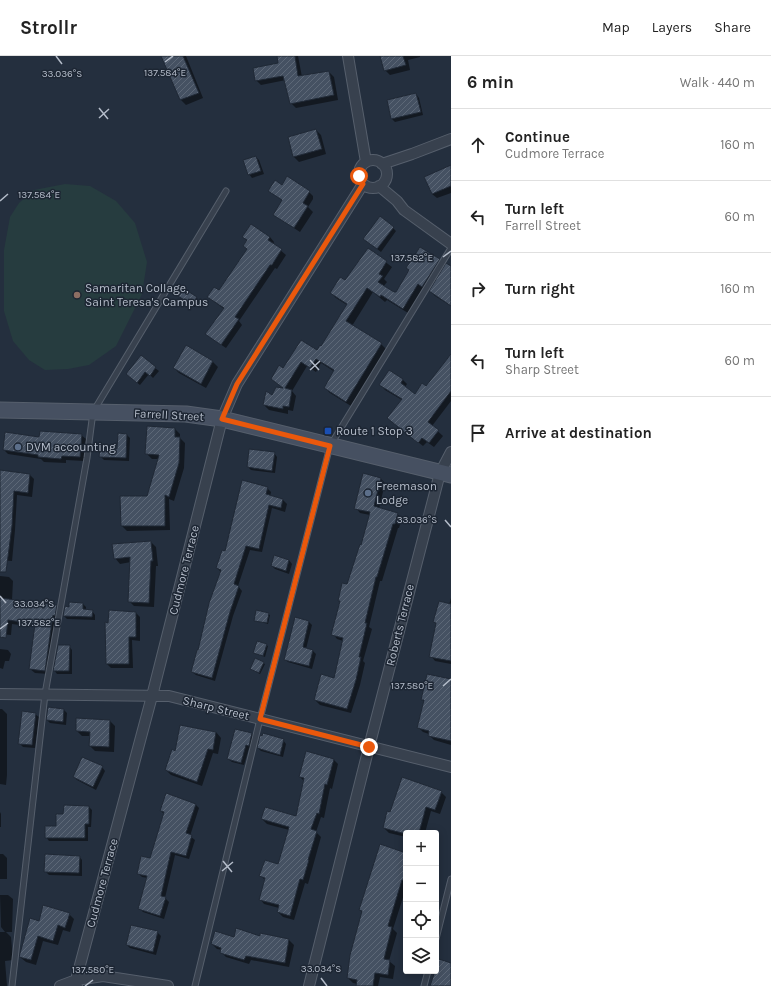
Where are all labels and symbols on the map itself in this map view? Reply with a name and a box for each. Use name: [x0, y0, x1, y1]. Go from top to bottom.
text: 137.584°E: [144, 67, 186, 79]
text: 33.036°S: [42, 68, 82, 80]
route start: [350, 167, 368, 185]
text: 137.584°E: [18, 189, 60, 201]
text: 137.582°E: [391, 252, 433, 264]
place label: Samaritan Collage, Saint Teresa's Campus: [85, 281, 208, 309]
marker: Samaritan Collage, Saint Teresa's Campus: [72, 290, 82, 300]
street label: Farrell Street: [134, 406, 205, 424]
place label: Route 1 Stop 3: [336, 424, 413, 438]
marker: Route 1 Stop 3: [323, 426, 333, 436]
place label: DVM accounting: [26, 440, 116, 454]
marker: DVM accounting: [13, 442, 23, 452]
place label: Freemason Lodge: [376, 479, 437, 507]
marker: Freemason Lodge: [363, 488, 373, 498]
text: 33.036°S: [397, 514, 437, 526]
street label: Cudmore Terrace: [166, 524, 202, 616]
street label: Roberts Terrace: [383, 583, 417, 667]
text: 33.034°S: [14, 598, 54, 610]
text: 137.582°E: [18, 617, 60, 629]
text: 137.580°E: [391, 680, 433, 692]
street label: Sharp Street: [181, 693, 251, 723]
route end: [360, 738, 378, 756]
street label: Cudmore Terrace: [83, 837, 121, 929]
text: 33.034°S: [301, 963, 341, 975]
text: 137.580°E: [72, 964, 114, 976]

